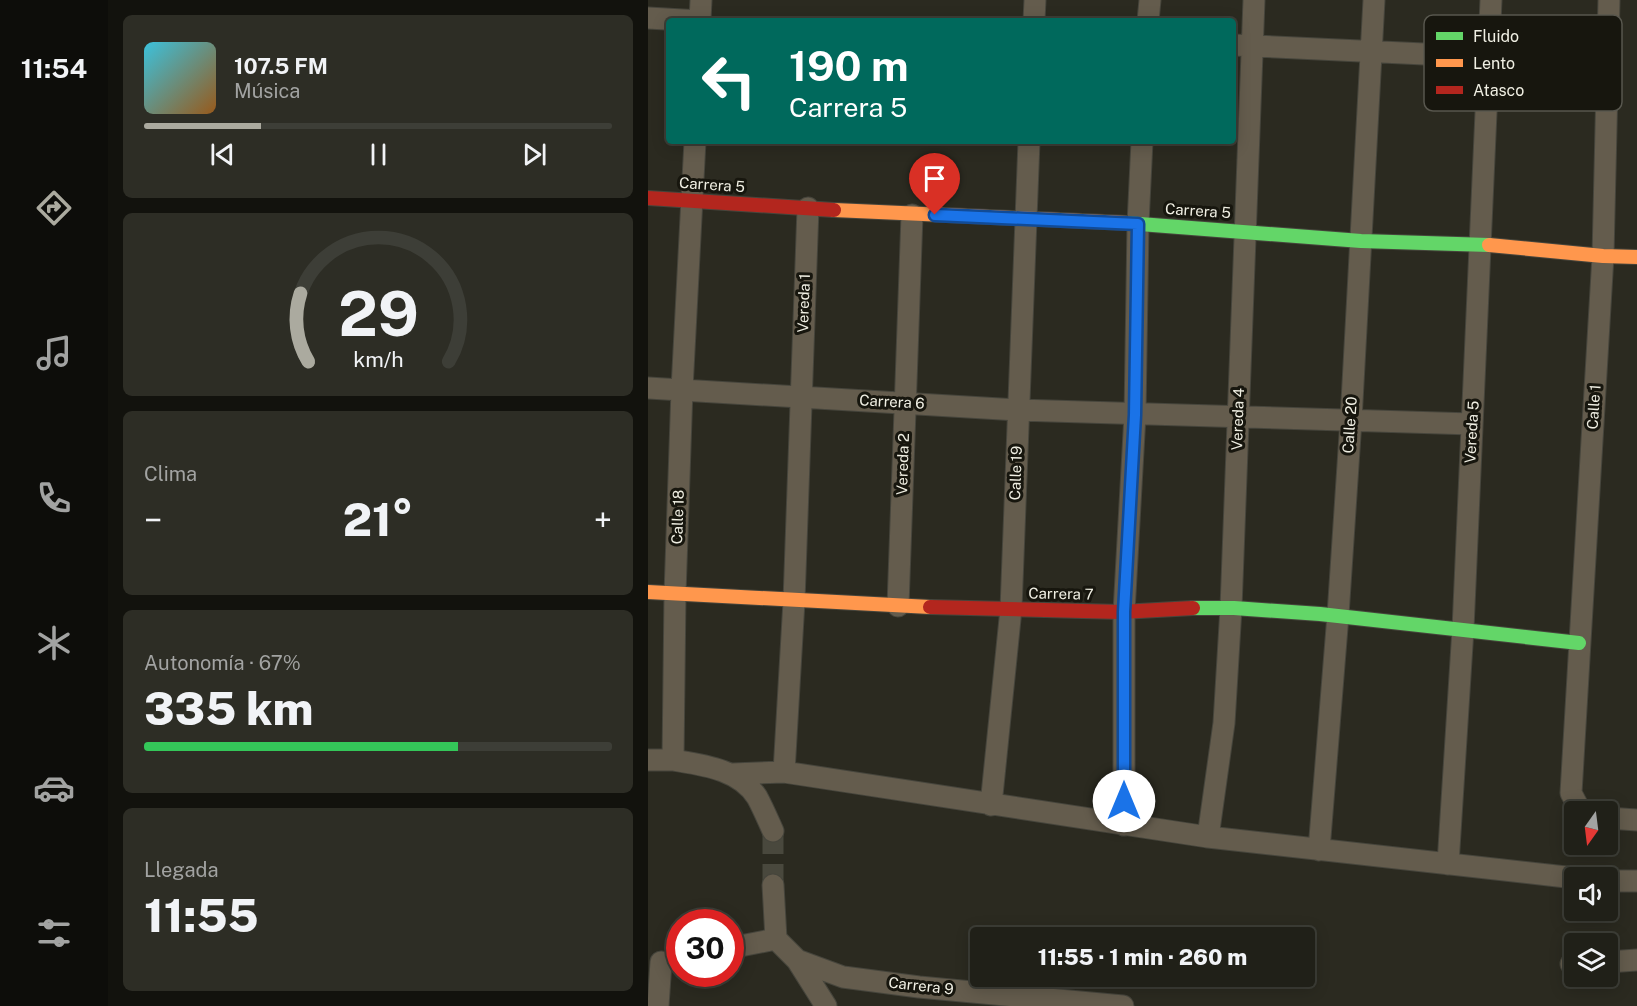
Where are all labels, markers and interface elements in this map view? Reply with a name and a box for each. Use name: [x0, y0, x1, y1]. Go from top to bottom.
legend: [1424, 15, 1622, 111]
text: Fluido: [1473, 27, 1519, 46]
text: 190 m: [789, 41, 909, 90]
icon: left: [690, 42, 768, 120]
text: 11:54: [21, 52, 87, 84]
text: 107.5 FM: [234, 53, 328, 79]
text: Lento: [1473, 54, 1515, 73]
text: Música: [234, 79, 300, 103]
text: Atasco: [1473, 81, 1524, 100]
text: Carrera 5: [789, 91, 907, 123]
icon: previous: [206, 138, 239, 171]
icon: pause: [362, 138, 395, 171]
icon: next: [518, 138, 551, 171]
pin: [909, 153, 960, 215]
icon: arrive: [918, 162, 951, 195]
street label: Carrera 5: [679, 174, 745, 195]
icon: directions: [33, 187, 75, 229]
street label: Carrera 5: [1165, 200, 1231, 221]
street label: Vereda 1: [794, 273, 813, 333]
text: 29: [338, 277, 418, 350]
icon: music: [33, 332, 75, 374]
text: km/h: [353, 347, 403, 372]
street label: Calle 1: [1583, 384, 1604, 430]
street label: Vereda 4: [1228, 387, 1247, 450]
street label: Carrera 6: [859, 391, 925, 412]
street label: Calle 20: [1339, 396, 1360, 454]
street label: Vereda 5: [1461, 400, 1482, 464]
street label: Vereda 2: [893, 433, 912, 495]
street label: Calle 19: [1006, 445, 1025, 501]
text: Clima: [144, 462, 197, 486]
icon: phone: [33, 477, 75, 519]
street label: Calle 18: [668, 489, 687, 545]
text: 21°: [343, 493, 413, 546]
text: −: [144, 501, 162, 539]
text: +: [594, 501, 612, 539]
street label: Carrera 7: [1028, 584, 1094, 603]
icon: climate: [33, 622, 75, 664]
text: Autonomía · 67%: [144, 651, 301, 675]
text: 335 km: [144, 682, 313, 735]
icon: car: [33, 767, 75, 809]
position arrow: [1092, 769, 1156, 833]
north arrow: [1564, 801, 1618, 855]
map controls: [1564, 801, 1618, 987]
text: Llegada: [144, 858, 219, 882]
button: sound: [1564, 867, 1618, 921]
text: 11:55: [144, 889, 259, 942]
speed limit sign: 30: [666, 909, 744, 987]
icon: filters: [33, 912, 75, 954]
button: layers: [1564, 933, 1618, 987]
text: 11:55 · 1 min · 260 m: [1038, 944, 1247, 970]
street label: Carrera 9: [888, 974, 955, 997]

